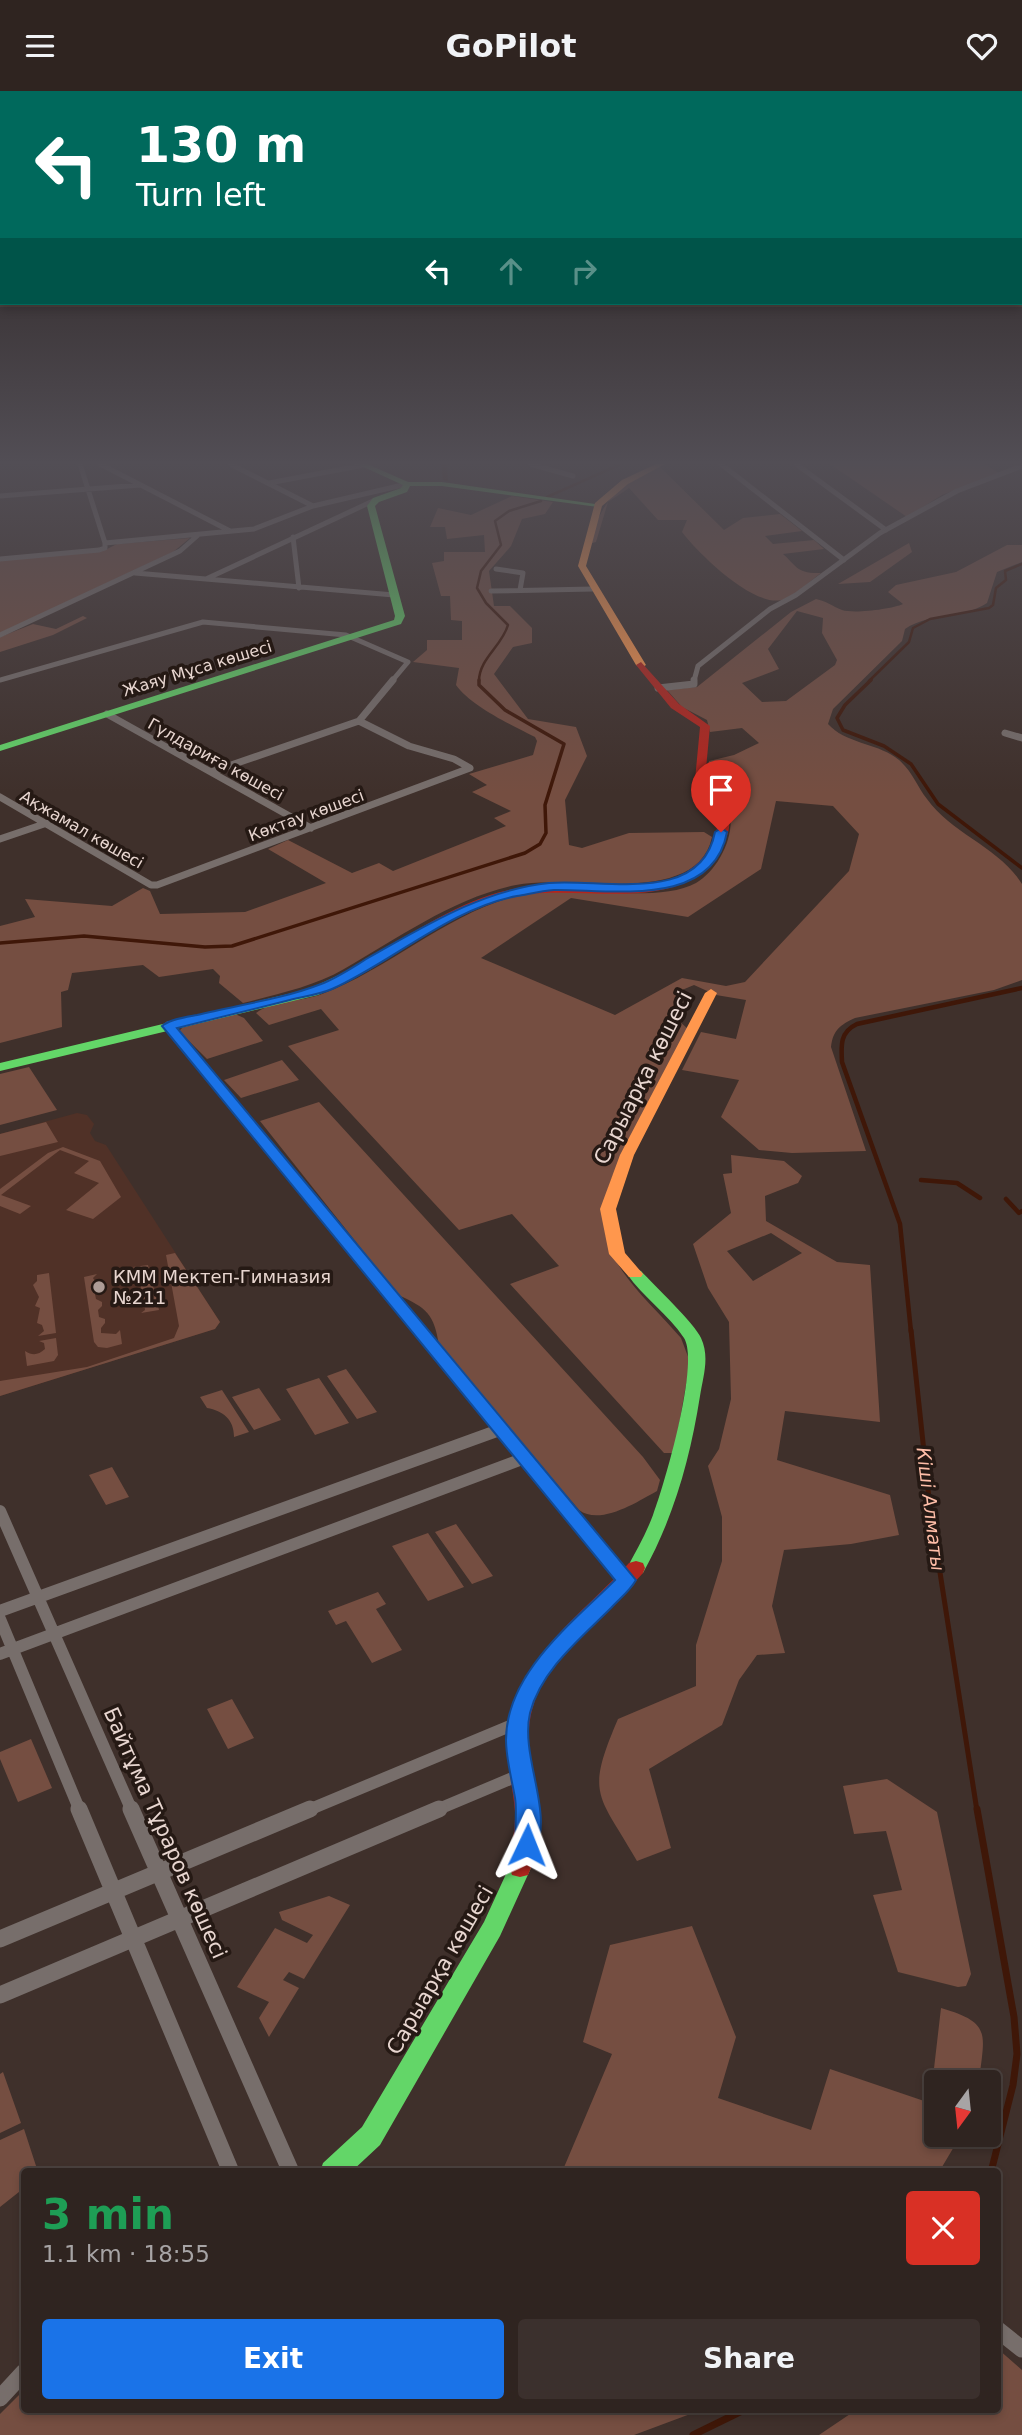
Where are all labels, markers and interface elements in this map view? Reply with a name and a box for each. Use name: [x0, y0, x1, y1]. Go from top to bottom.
icon: menu: [21, 27, 59, 65]
text: GoPilot: [446, 27, 576, 65]
icon: heart: [963, 27, 1001, 65]
text: 130 m: [136, 117, 306, 174]
icon: left: [21, 119, 112, 210]
text: Turn left: [136, 176, 266, 214]
icon: left: [419, 252, 457, 290]
icon: ahead: [492, 252, 530, 290]
icon: right: [565, 252, 603, 290]
street label: Жаяу Мұса көшесі: [120, 637, 274, 700]
street label: Гүлдариға көшесі: [145, 714, 287, 805]
pin: [691, 760, 751, 832]
icon: arrive: [702, 771, 740, 809]
street label: Ақжамал көшесі: [17, 786, 147, 872]
street label: Көктау көшесі: [246, 786, 367, 845]
street label: Сарыарқа көшесі: [589, 987, 697, 1169]
place label: КММ Мектеп-Гимназия №211: [113, 1266, 331, 1308]
marker: КММ Мектеп-Гимназия №211: [91, 1279, 107, 1295]
water label: Кіші Алматы: [912, 1446, 950, 1572]
street label: Байтұма Тұраров көшесі: [99, 1704, 231, 1962]
position arrow: [490, 1808, 564, 1882]
street label: Сарыарқа көшесі: [382, 1881, 498, 2059]
north arrow: [924, 2070, 1001, 2147]
map controls: [924, 2070, 1001, 2147]
text: 3 min: [42, 2190, 174, 2239]
button: close: [906, 2191, 980, 2265]
text: 1.1 km · 18:55: [42, 2241, 210, 2267]
button: Exit: [42, 2319, 504, 2399]
button: Share: [518, 2319, 980, 2399]

